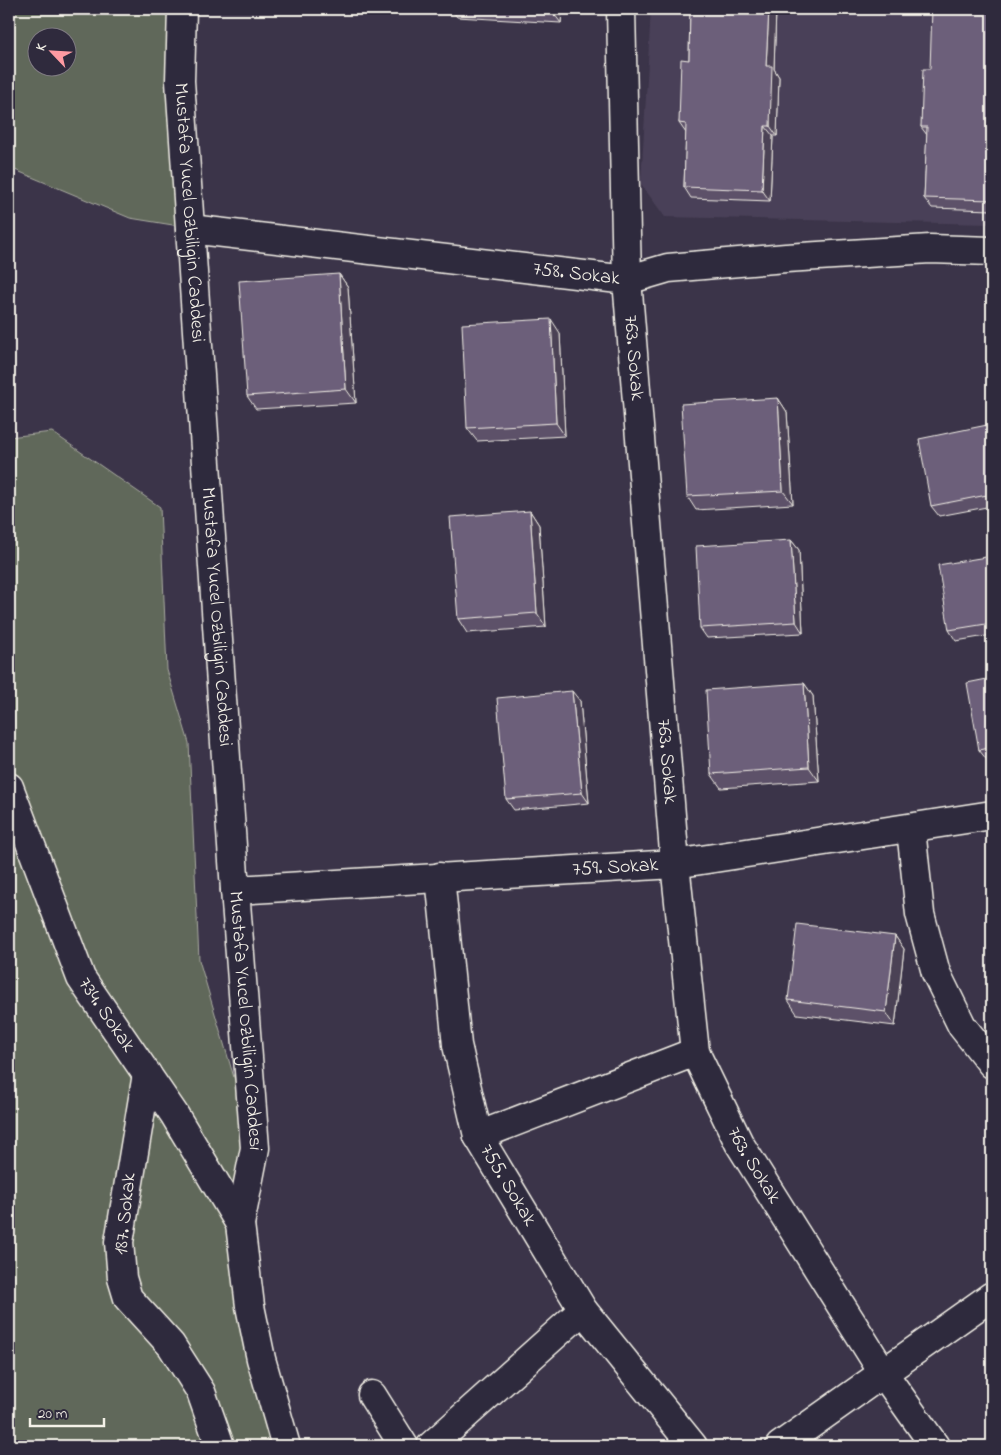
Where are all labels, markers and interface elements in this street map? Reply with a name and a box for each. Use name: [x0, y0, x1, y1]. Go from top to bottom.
north arrow: [28, 28, 78, 78]
text: K: [31, 39, 53, 55]
street label: Mustafa Yucel Ozbiligin Caddesi: [166, 82, 212, 344]
street label: 758. Sokak: [531, 255, 622, 294]
street label: 763. Sokak: [615, 314, 651, 402]
street label: Mustafa Yucel Ozbiligin Caddesi: [193, 486, 240, 748]
street label: 763. Sokak: [649, 718, 685, 805]
street label: 759. Sokak: [572, 851, 659, 885]
street label: Mustafa Yucel Ozbiligin Caddesi: [221, 890, 269, 1153]
street label: 734. Sokak: [70, 972, 142, 1058]
street label: 763. Sokak: [719, 1122, 788, 1210]
street label: 755. Sokak: [472, 1139, 544, 1232]
street label: 187. Sokak: [107, 1171, 145, 1256]
scale bar: [30, 1395, 104, 1427]
text: 20 m: [38, 1403, 68, 1425]

